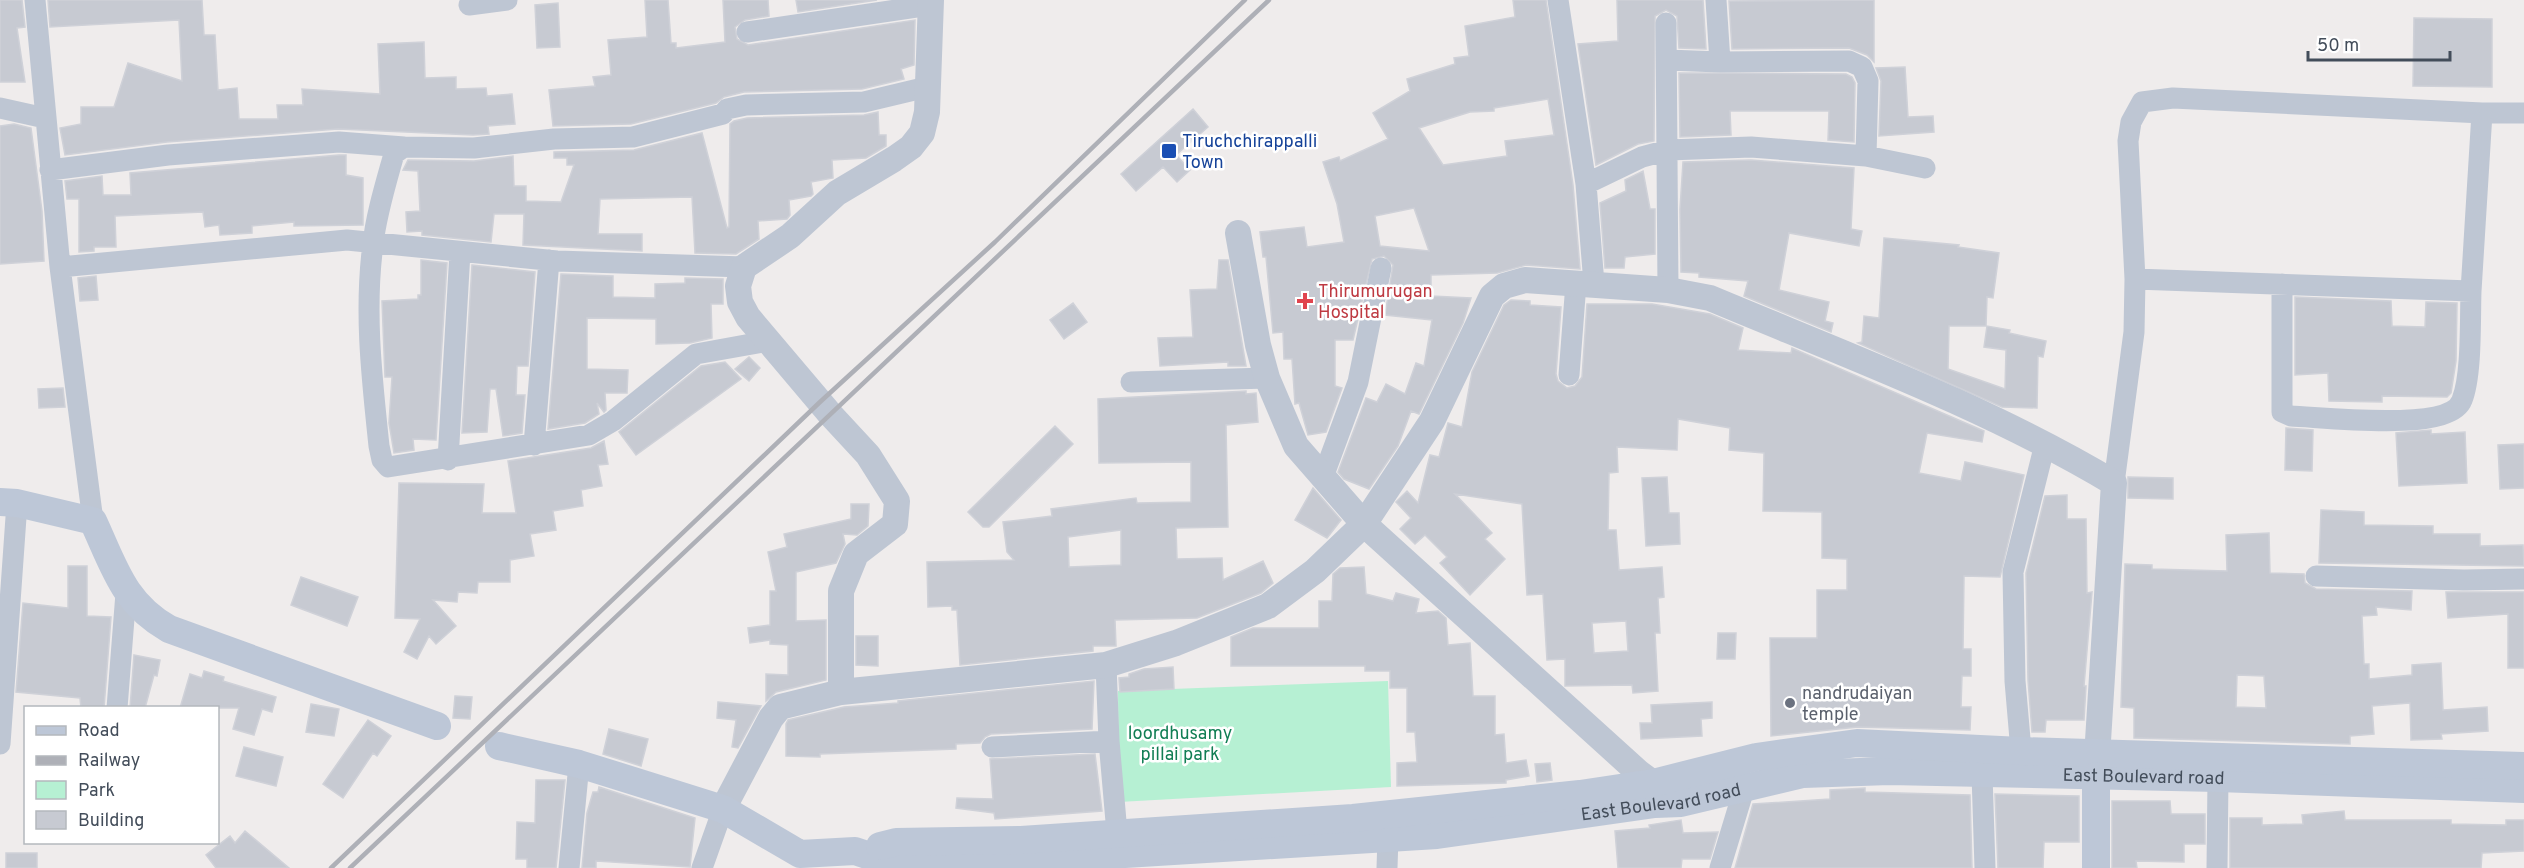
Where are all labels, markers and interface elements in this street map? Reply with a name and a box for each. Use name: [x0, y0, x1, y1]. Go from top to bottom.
scale bar: [2308, 24, 2450, 62]
text: 50 m: [2317, 35, 2359, 58]
place label: Tiruchchirappalli Town: [1182, 131, 1317, 175]
marker: Tiruchchirappalli Town: [1160, 142, 1178, 160]
place label: Thirumurugan Hospital: [1318, 281, 1433, 325]
marker: Thirumurugan Hospital: [1296, 292, 1314, 310]
place label: nandrudaiyan temple: [1802, 683, 1912, 727]
marker: nandrudaiyan temple: [1783, 696, 1797, 710]
legend: [24, 706, 219, 844]
text: Road: [78, 720, 120, 743]
park label: loordhusamy pillai park: [1128, 723, 1232, 767]
text: Railway: [78, 750, 140, 773]
street label: East Boulevard road: [2062, 765, 2225, 791]
street label: East Boulevard road: [1579, 779, 1743, 827]
text: Park: [78, 780, 115, 803]
text: Building: [78, 810, 144, 833]

